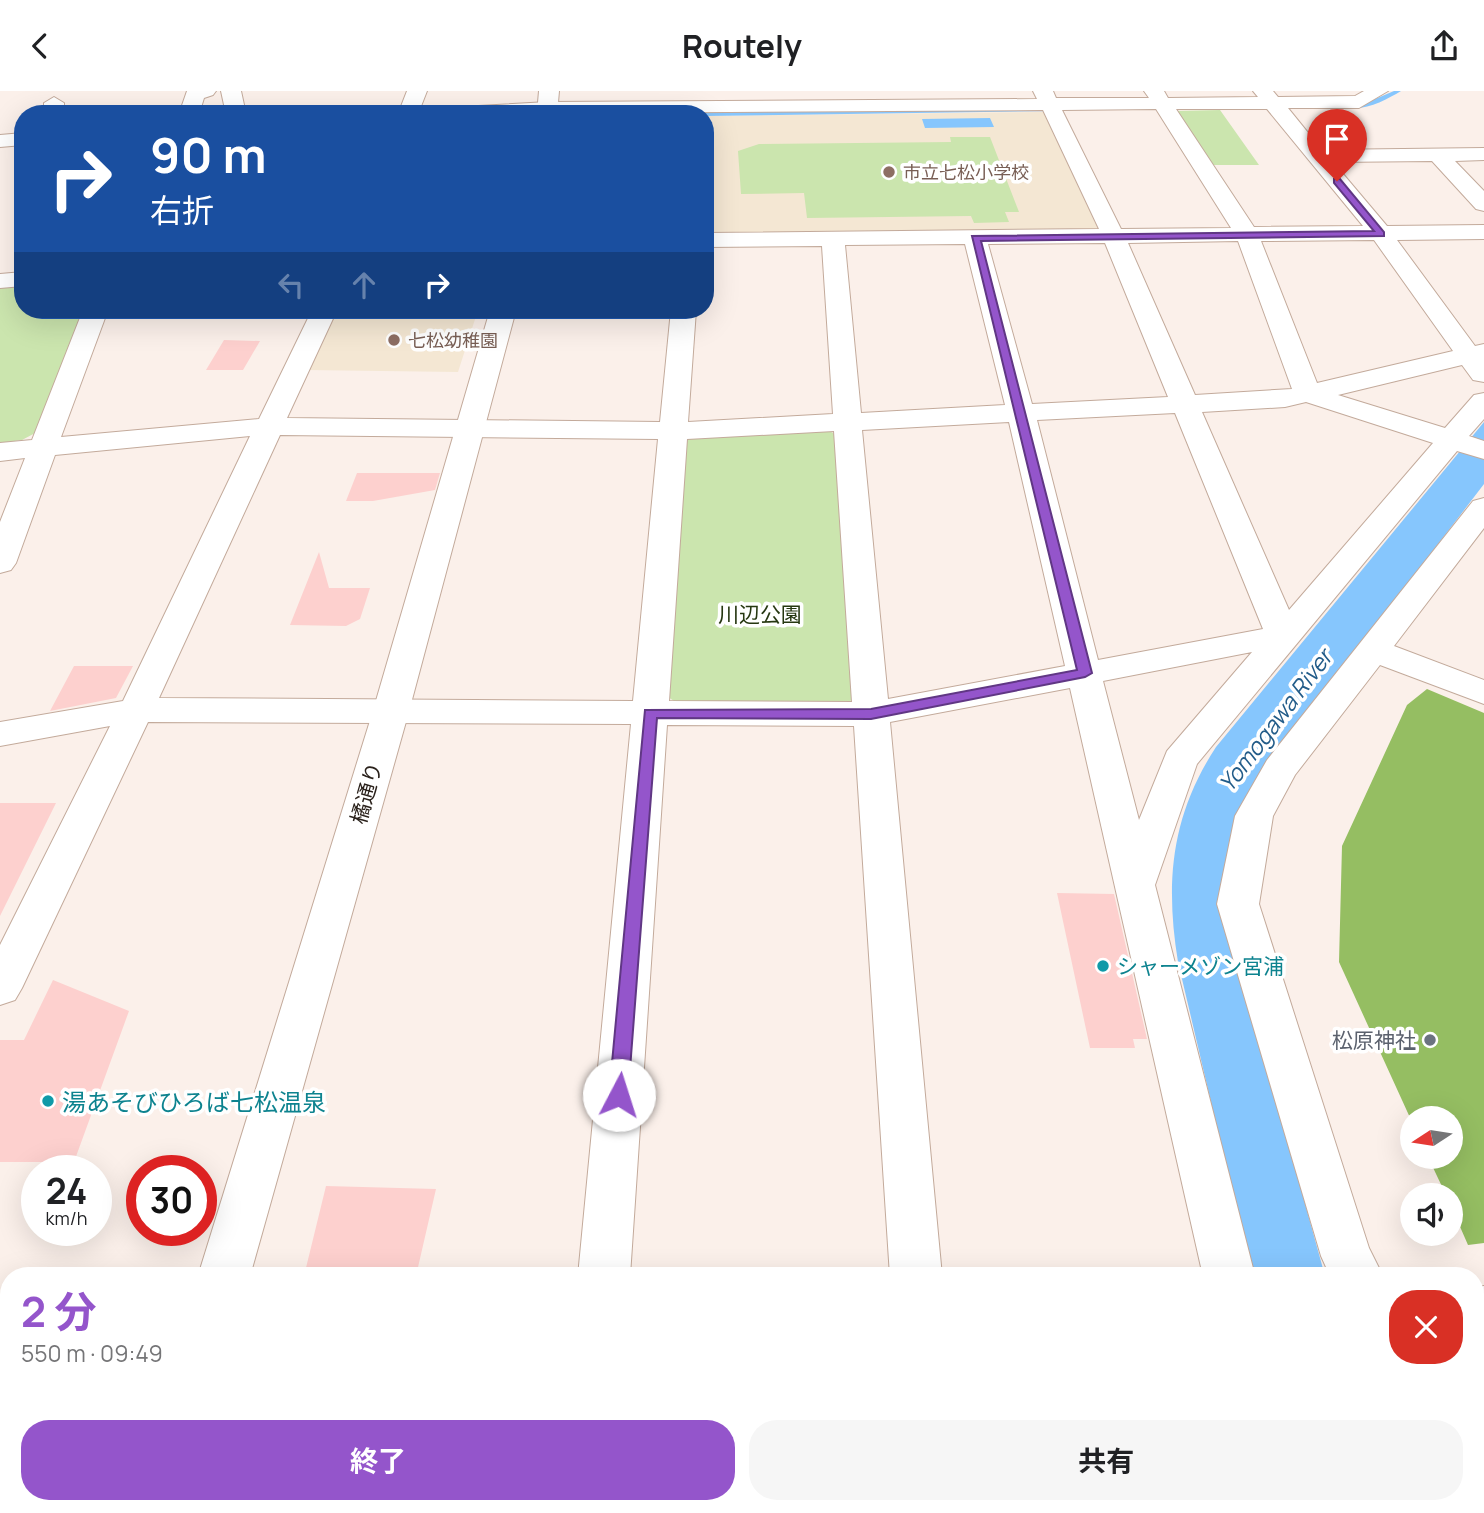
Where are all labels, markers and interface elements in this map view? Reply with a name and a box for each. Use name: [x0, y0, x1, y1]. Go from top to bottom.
text: Routely: [682, 24, 802, 68]
icon: back: [21, 27, 59, 65]
icon: share: [1425, 27, 1463, 65]
pin: [1307, 109, 1367, 181]
icon: arrive: [1318, 120, 1356, 158]
text: 90 m: [150, 121, 267, 188]
icon: right: [35, 133, 126, 224]
place label: 市立七松小学校: [903, 160, 1029, 184]
marker: 市立七松小学校: [881, 164, 897, 180]
text: 右折: [150, 188, 214, 232]
icon: left: [272, 266, 310, 304]
icon: ahead: [345, 266, 383, 304]
icon: right: [418, 266, 456, 304]
place label: 七松幼稚園: [408, 328, 498, 352]
marker: 七松幼稚園: [386, 332, 402, 348]
park label: 川辺公園: [718, 600, 802, 628]
water label: Yomogawa River: [1211, 640, 1341, 798]
street label: 橘通り: [344, 759, 388, 827]
place label: シャーメゾン宮浦: [1117, 952, 1284, 980]
marker: シャーメゾン宮浦: [1095, 958, 1111, 974]
place label: 松原神社: [1332, 1026, 1416, 1054]
marker: 松原神社: [1422, 1032, 1438, 1048]
position arrow: [582, 1058, 656, 1132]
place label: 湯あそびひろば七松温泉: [62, 1085, 326, 1118]
marker: 湯あそびひろば七松温泉: [40, 1093, 56, 1109]
north arrow: [1400, 1106, 1463, 1169]
map controls: [1400, 1106, 1463, 1246]
speed limit sign: 30: [126, 1155, 217, 1246]
text: 24: [46, 1167, 87, 1215]
button: sound: [1400, 1183, 1463, 1246]
text: km/h: [46, 1206, 87, 1230]
text: 2 分: [21, 1282, 96, 1340]
button: close: [1389, 1290, 1463, 1364]
text: 550 m · 09:49: [21, 1337, 163, 1369]
button: 終了: [21, 1420, 735, 1500]
button: 共有: [749, 1420, 1463, 1500]

